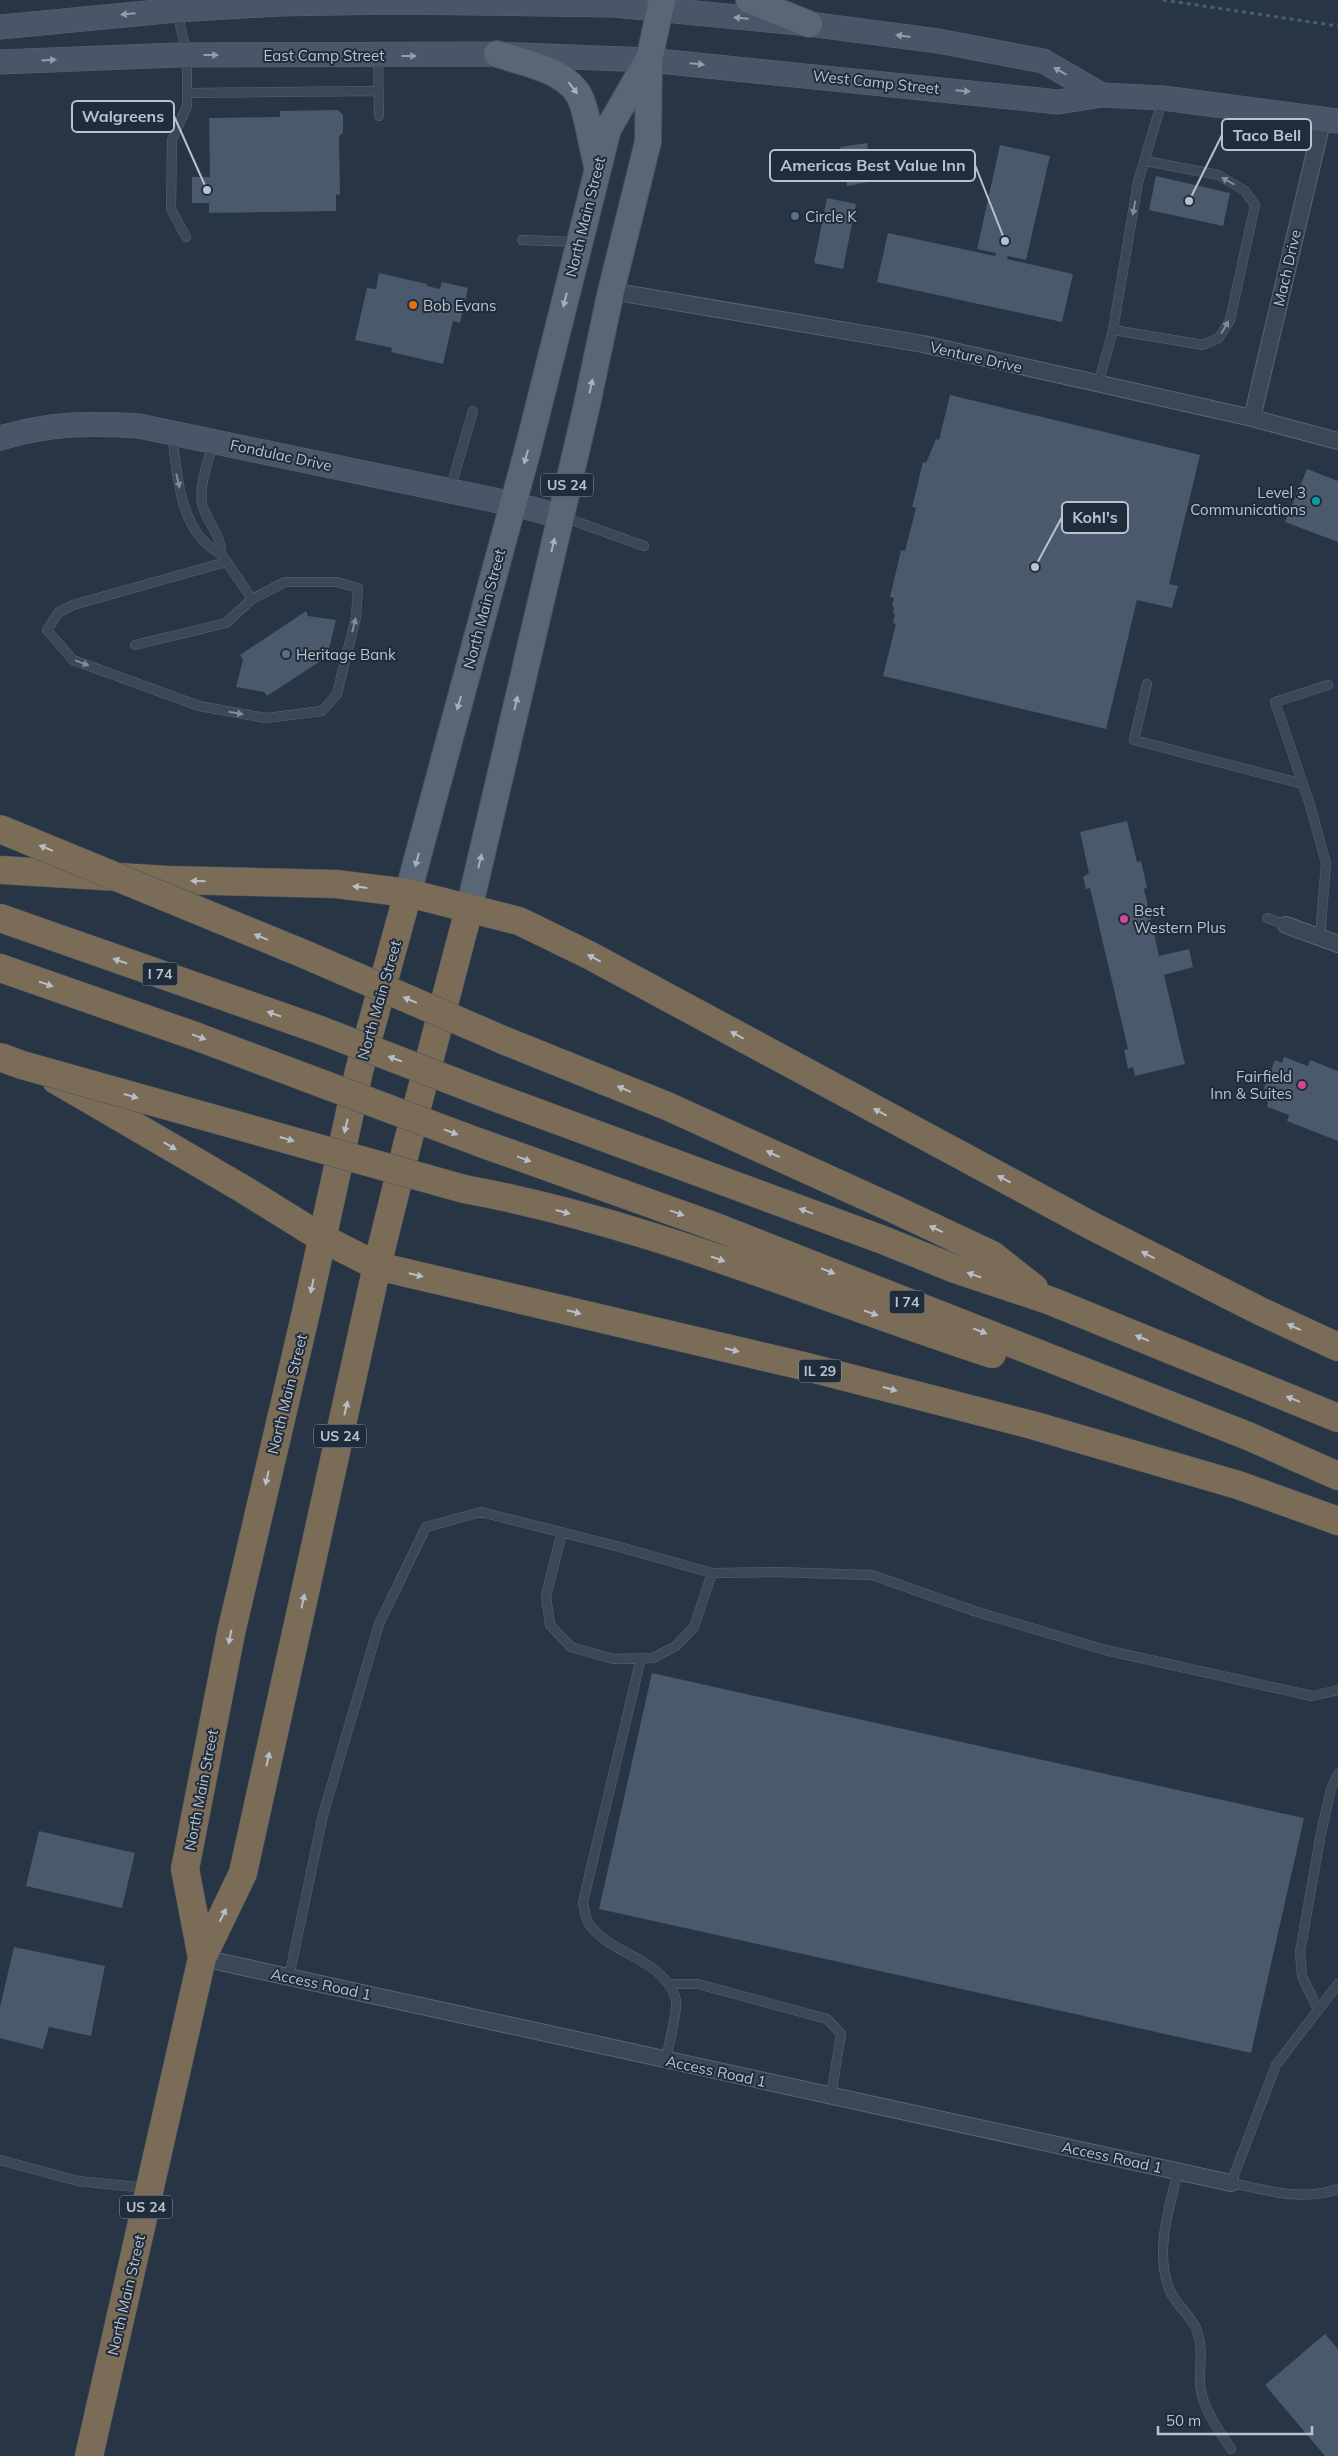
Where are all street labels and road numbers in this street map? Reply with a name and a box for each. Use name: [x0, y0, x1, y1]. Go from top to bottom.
street label: East Camp Street: [264, 46, 384, 65]
street label: West Camp Street: [812, 66, 940, 98]
street label: North Main Street: [561, 155, 609, 279]
street label: Mach Drive: [1269, 228, 1305, 308]
street label: Venture Drive: [928, 337, 1024, 377]
street label: Fondulac Drive: [228, 435, 334, 475]
road number: US 24: [541, 474, 593, 496]
street label: North Main Street: [459, 547, 509, 671]
street label: North Main Street: [353, 938, 405, 1062]
road number: I 74: [142, 962, 178, 986]
road number: I 74: [890, 1290, 924, 1314]
street label: North Main Street: [263, 1332, 311, 1456]
road number: IL 29: [799, 1360, 841, 1382]
road number: US 24: [314, 1424, 366, 1448]
street label: North Main Street: [180, 1728, 222, 1852]
street label: Access Road 1: [269, 1964, 373, 2004]
street label: Access Road 1: [664, 2051, 768, 2091]
street label: Access Road 1: [1060, 2137, 1164, 2177]
road number: US 24: [120, 2196, 172, 2218]
street label: North Main Street: [103, 2233, 149, 2357]

